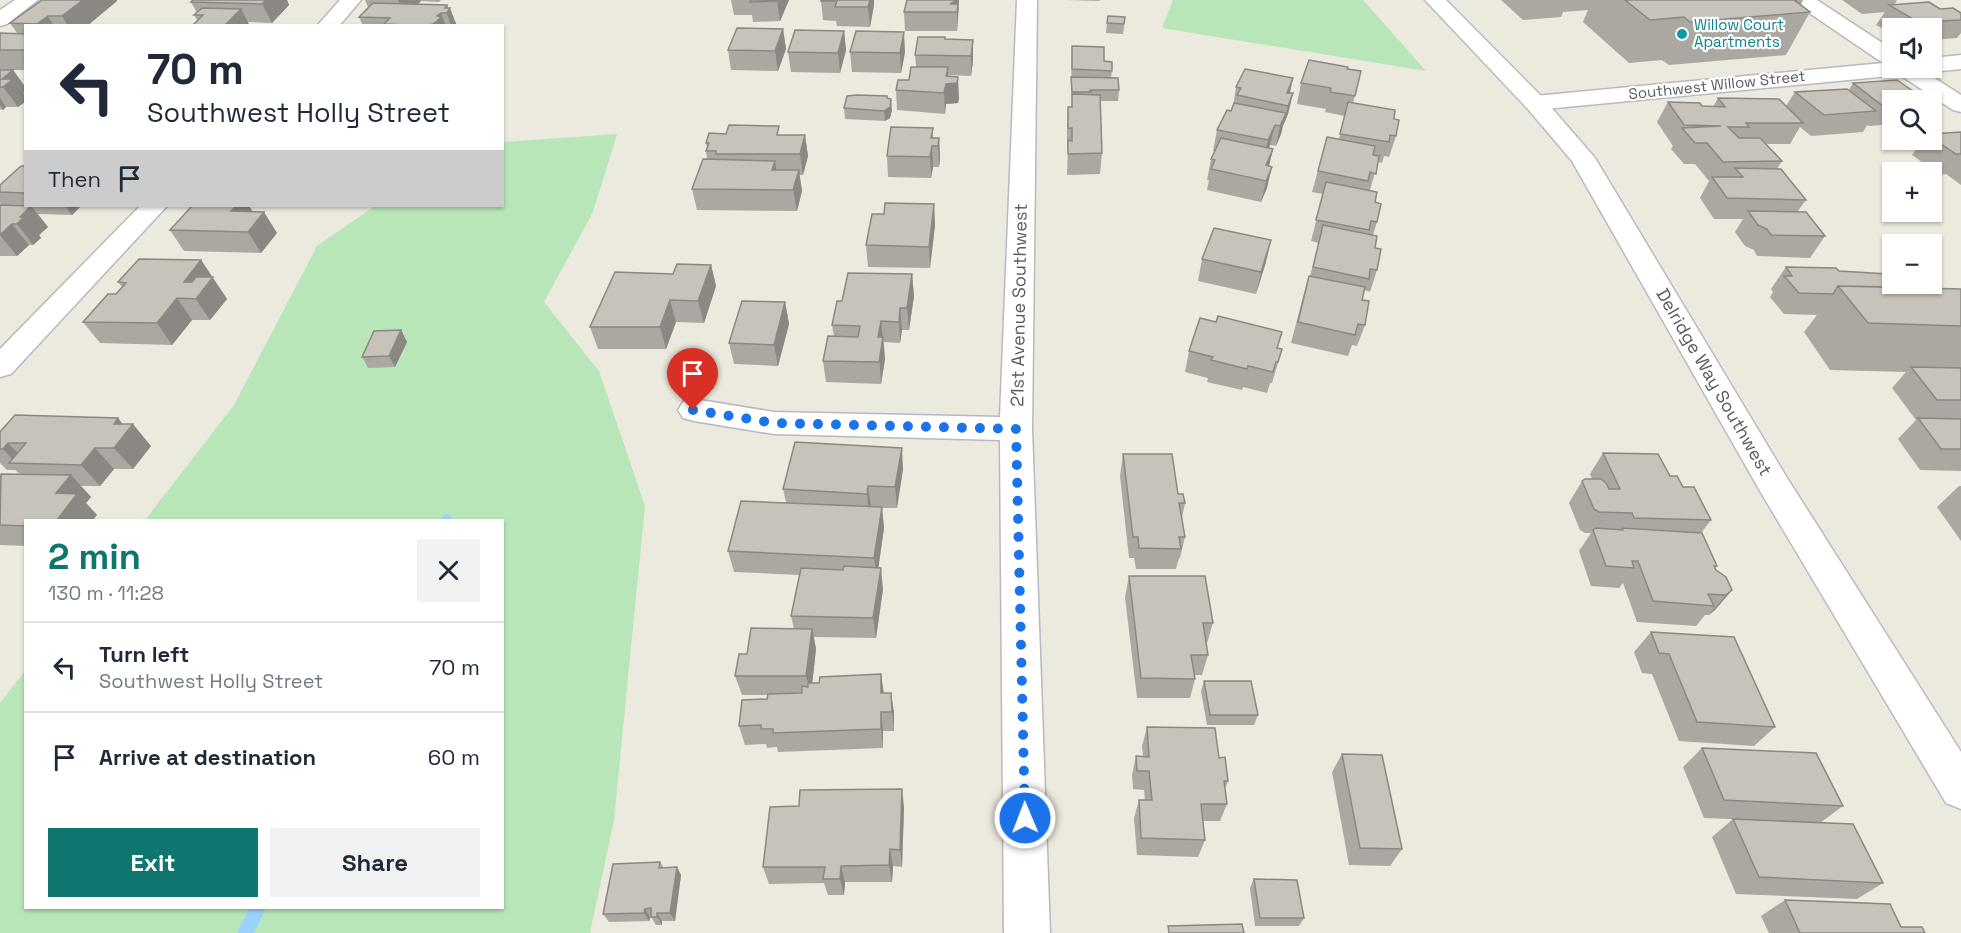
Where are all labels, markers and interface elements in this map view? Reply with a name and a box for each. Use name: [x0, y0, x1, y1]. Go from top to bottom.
place label: Willow Court Apartments: [1694, 15, 1784, 51]
map controls: [1882, 18, 1942, 294]
button: sound: [1882, 18, 1942, 78]
marker: Willow Court Apartments: [1675, 27, 1689, 41]
text: 70 m: [147, 43, 244, 96]
icon: left: [48, 48, 126, 126]
street label: Southwest Willow Street: [1628, 66, 1806, 103]
button: search: [1882, 90, 1942, 150]
text: Southwest Holly Street: [147, 95, 450, 130]
icon: arrive: [113, 162, 146, 195]
button: +: [1882, 162, 1942, 222]
text: Then: [48, 165, 101, 193]
street label: 21st Avenue Southwest: [1005, 203, 1032, 407]
button: −: [1882, 234, 1942, 294]
street label: Delridge Way Southwest: [1651, 284, 1778, 480]
pin: [667, 348, 718, 410]
icon: arrive: [676, 357, 709, 390]
text: 2 min: [48, 534, 141, 580]
button: close: [417, 539, 480, 602]
text: 130 m · 11:28: [48, 580, 164, 606]
text: Turn left: [99, 640, 189, 668]
icon: left: [48, 651, 81, 684]
text: 70 m: [429, 653, 480, 681]
text: Southwest Holly Street: [99, 668, 323, 694]
icon: arrive: [48, 741, 81, 774]
text: Arrive at destination: [99, 743, 316, 771]
text: 60 m: [428, 743, 480, 771]
position arrow: [993, 786, 1057, 850]
button: Exit: [48, 828, 258, 897]
button: Share: [270, 828, 480, 897]

